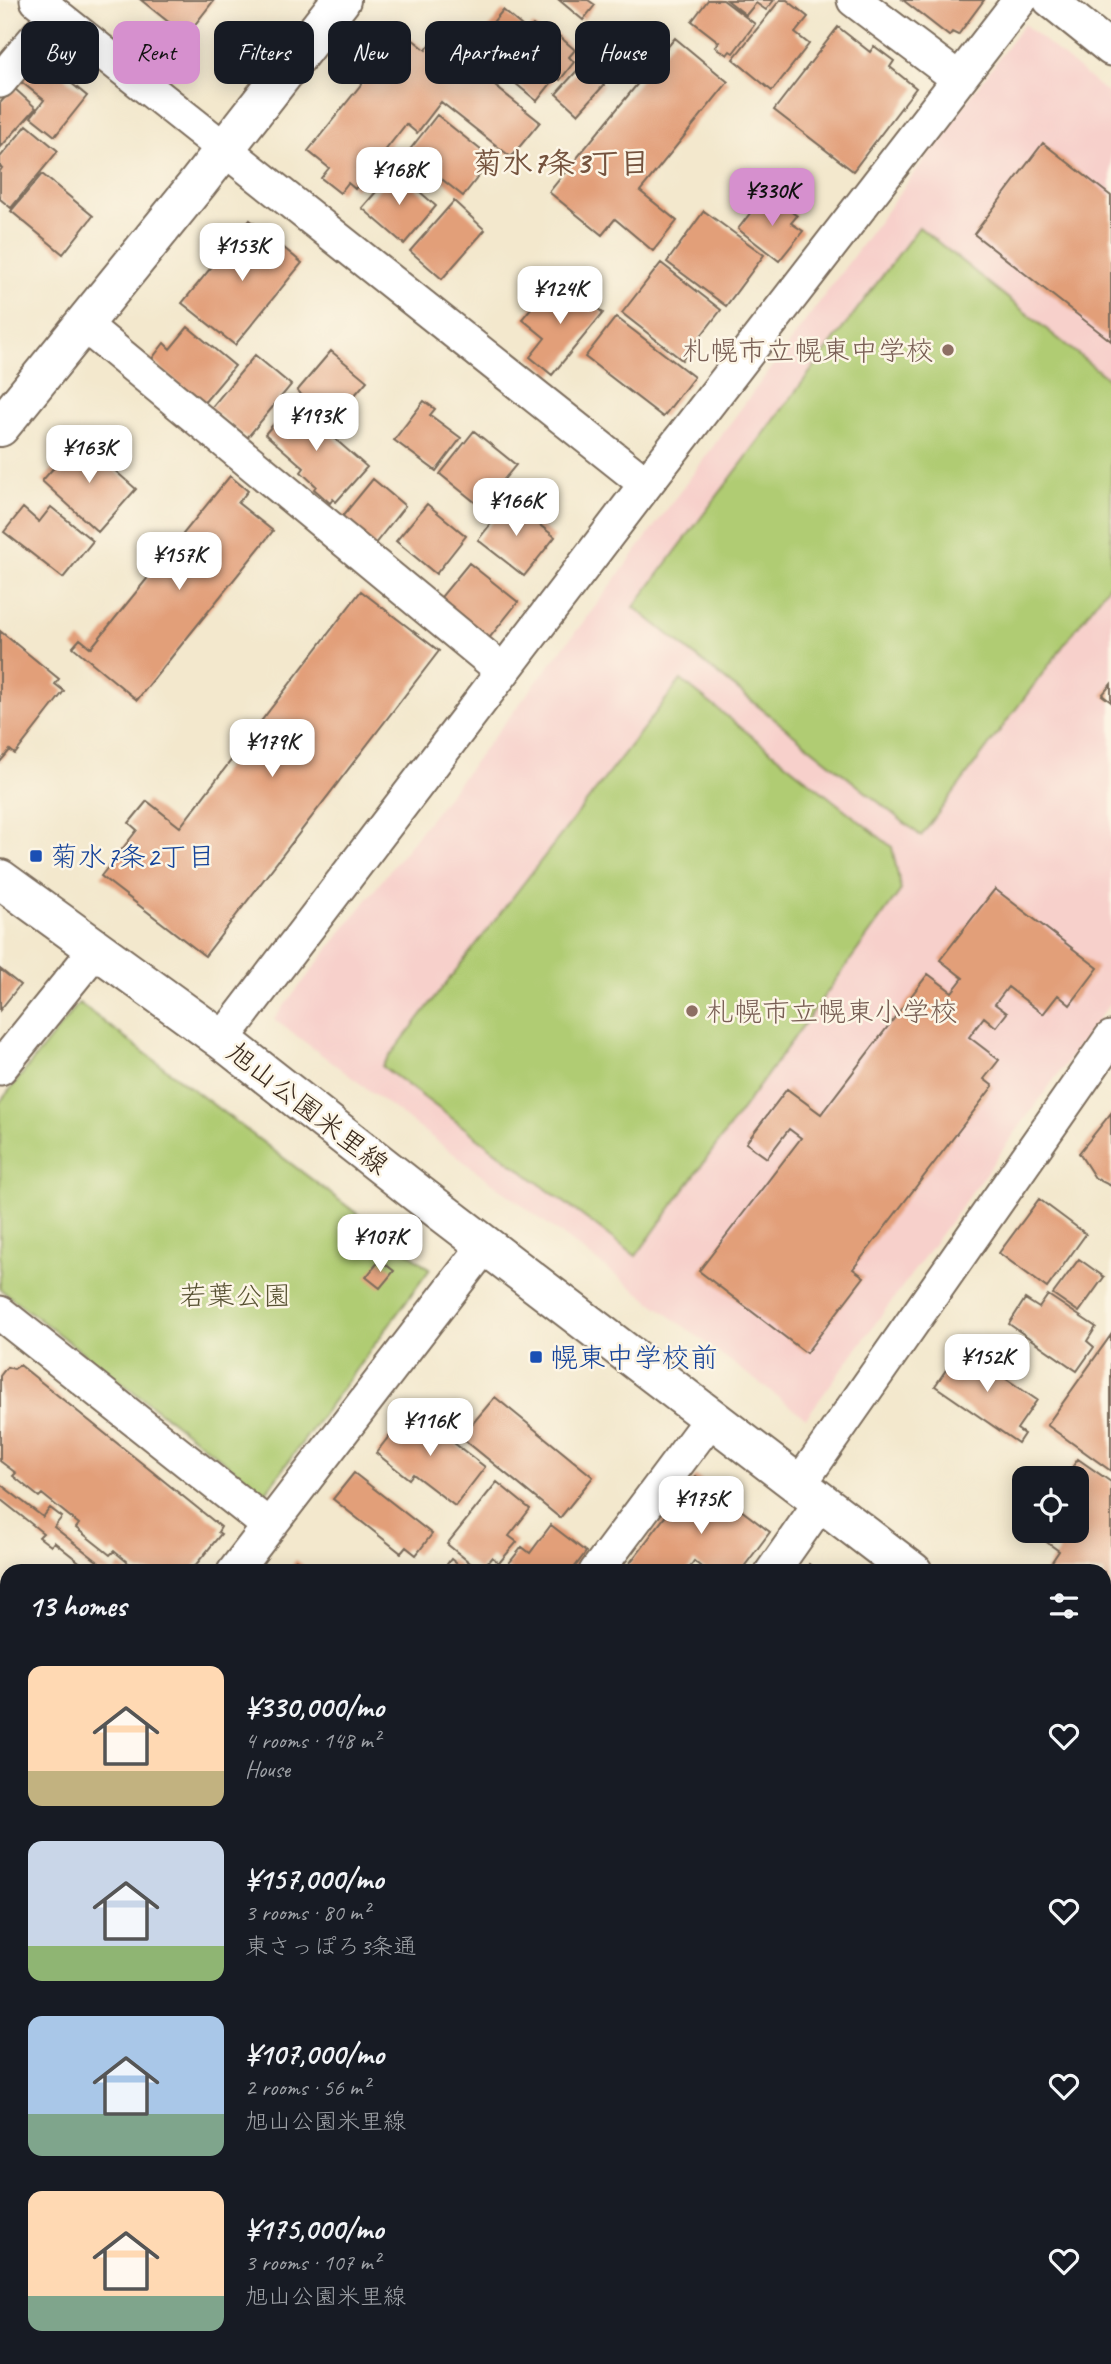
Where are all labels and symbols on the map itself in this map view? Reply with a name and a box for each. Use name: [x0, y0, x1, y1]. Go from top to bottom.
district label: 菊水7条3丁目: [473, 144, 649, 182]
pin: ¥168K: [350, 148, 448, 207]
pin: ¥330K: [723, 168, 821, 228]
pin: ¥153K: [193, 224, 291, 283]
pin: ¥124K: [511, 266, 609, 326]
place label: 札幌市立幌東中学校: [682, 333, 934, 368]
marker: 札幌市立幌東中学校: [940, 342, 956, 358]
pin: ¥193K: [267, 393, 365, 453]
pin: ¥163K: [40, 426, 138, 485]
pin: ¥166K: [467, 478, 565, 538]
pin: ¥157K: [130, 532, 228, 592]
pin: ¥179K: [223, 720, 321, 779]
place label: 菊水7条2丁目: [50, 839, 215, 874]
marker: 菊水7条2丁目: [28, 848, 44, 864]
place label: 札幌市立幌東小学校: [706, 994, 958, 1029]
marker: 札幌市立幌東小学校: [684, 1003, 700, 1019]
street label: 旭山公園米里線: [220, 1034, 396, 1182]
pin: ¥107K: [331, 1214, 429, 1274]
park label: 若葉公園: [179, 1278, 291, 1313]
pin: ¥152K: [938, 1334, 1036, 1394]
place label: 幌東中学校前: [550, 1340, 718, 1375]
marker: 幌東中学校前: [528, 1349, 544, 1365]
pin: ¥116K: [381, 1398, 479, 1458]
pin: ¥175K: [652, 1476, 750, 1536]

